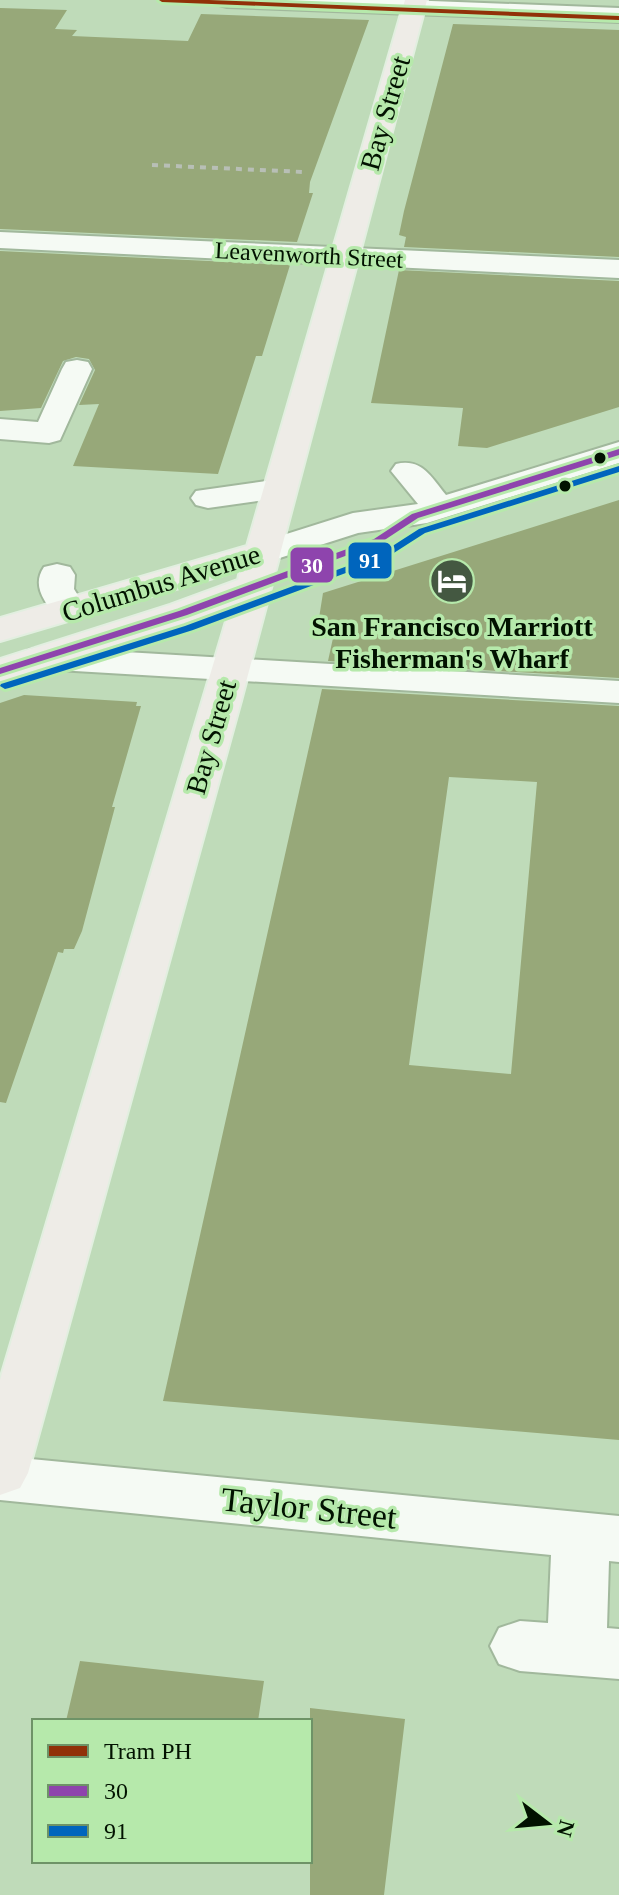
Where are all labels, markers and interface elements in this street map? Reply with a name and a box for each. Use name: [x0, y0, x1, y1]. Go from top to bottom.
street label: Bay Street: [354, 52, 416, 174]
street label: Leavenworth Street: [214, 237, 404, 273]
unlabelled marker: [592, 450, 608, 466]
unlabelled marker: [557, 478, 573, 494]
street label: Columbus Avenue: [58, 538, 264, 628]
line badge: 91: [347, 541, 393, 580]
line badge: 30: [289, 546, 335, 584]
text: 91: [359, 548, 381, 573]
text: 30: [301, 553, 323, 578]
hotel icon: San Francisco Marriott Fisherman's Wharf: [428, 557, 476, 605]
place label: San Francisco Marriott Fisherman's Wharf: [311, 611, 593, 674]
street label: Bay Street: [180, 676, 242, 798]
street label: Taylor Street: [220, 1480, 399, 1536]
legend: [32, 1719, 312, 1863]
text: Tram PH: [104, 1738, 192, 1764]
text: 30: [104, 1778, 128, 1804]
north arrow: [507, 1783, 587, 1863]
text: N: [552, 1817, 580, 1840]
text: 91: [104, 1818, 128, 1844]

